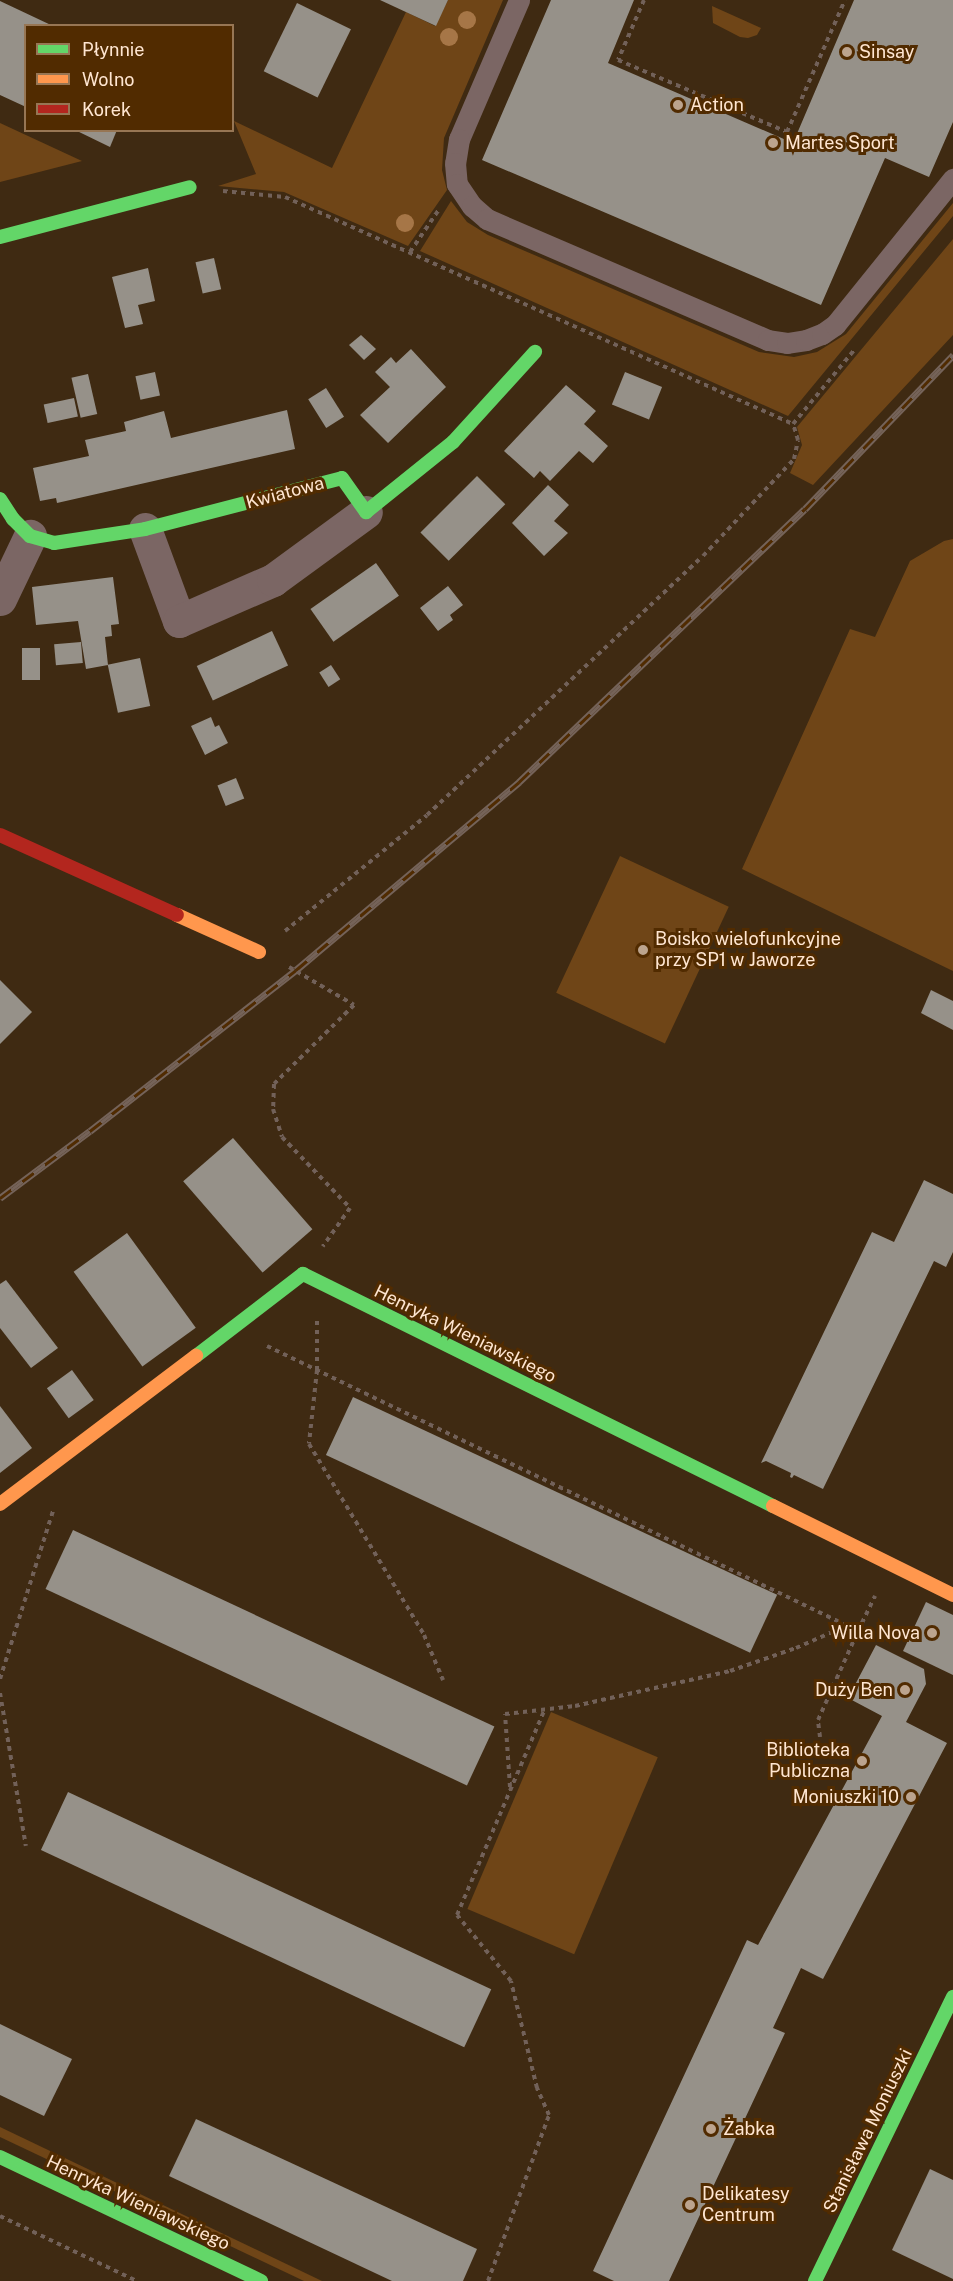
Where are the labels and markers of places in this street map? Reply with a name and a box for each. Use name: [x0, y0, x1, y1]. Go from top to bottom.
place label: Sinsay: [859, 41, 914, 63]
marker: Sinsay: [840, 45, 854, 59]
place label: Action: [690, 94, 744, 116]
marker: Action: [671, 98, 685, 112]
place label: Martes Sport: [785, 132, 895, 154]
marker: Martes Sport: [766, 136, 780, 150]
place label: Boisko wielofunkcyjne przy SP1 w Jaworze: [655, 929, 841, 972]
marker: Boisko wielofunkcyjne przy SP1 w Jaworze: [636, 943, 650, 957]
place label: Willa Nova: [831, 1622, 920, 1644]
marker: Willa Nova: [925, 1626, 939, 1640]
place label: Duży Ben: [815, 1679, 893, 1701]
marker: Duży Ben: [898, 1683, 912, 1697]
place label: Biblioteka Publiczna: [766, 1740, 850, 1782]
marker: Biblioteka Publiczna: [855, 1754, 869, 1768]
place label: Moniuszki 10: [793, 1786, 899, 1808]
marker: Moniuszki 10: [904, 1790, 918, 1804]
place label: Żabka: [723, 2118, 775, 2140]
marker: Żabka: [704, 2122, 718, 2136]
place label: Delikatesy Centrum: [702, 2184, 790, 2226]
marker: Delikatesy Centrum: [683, 2198, 697, 2212]

